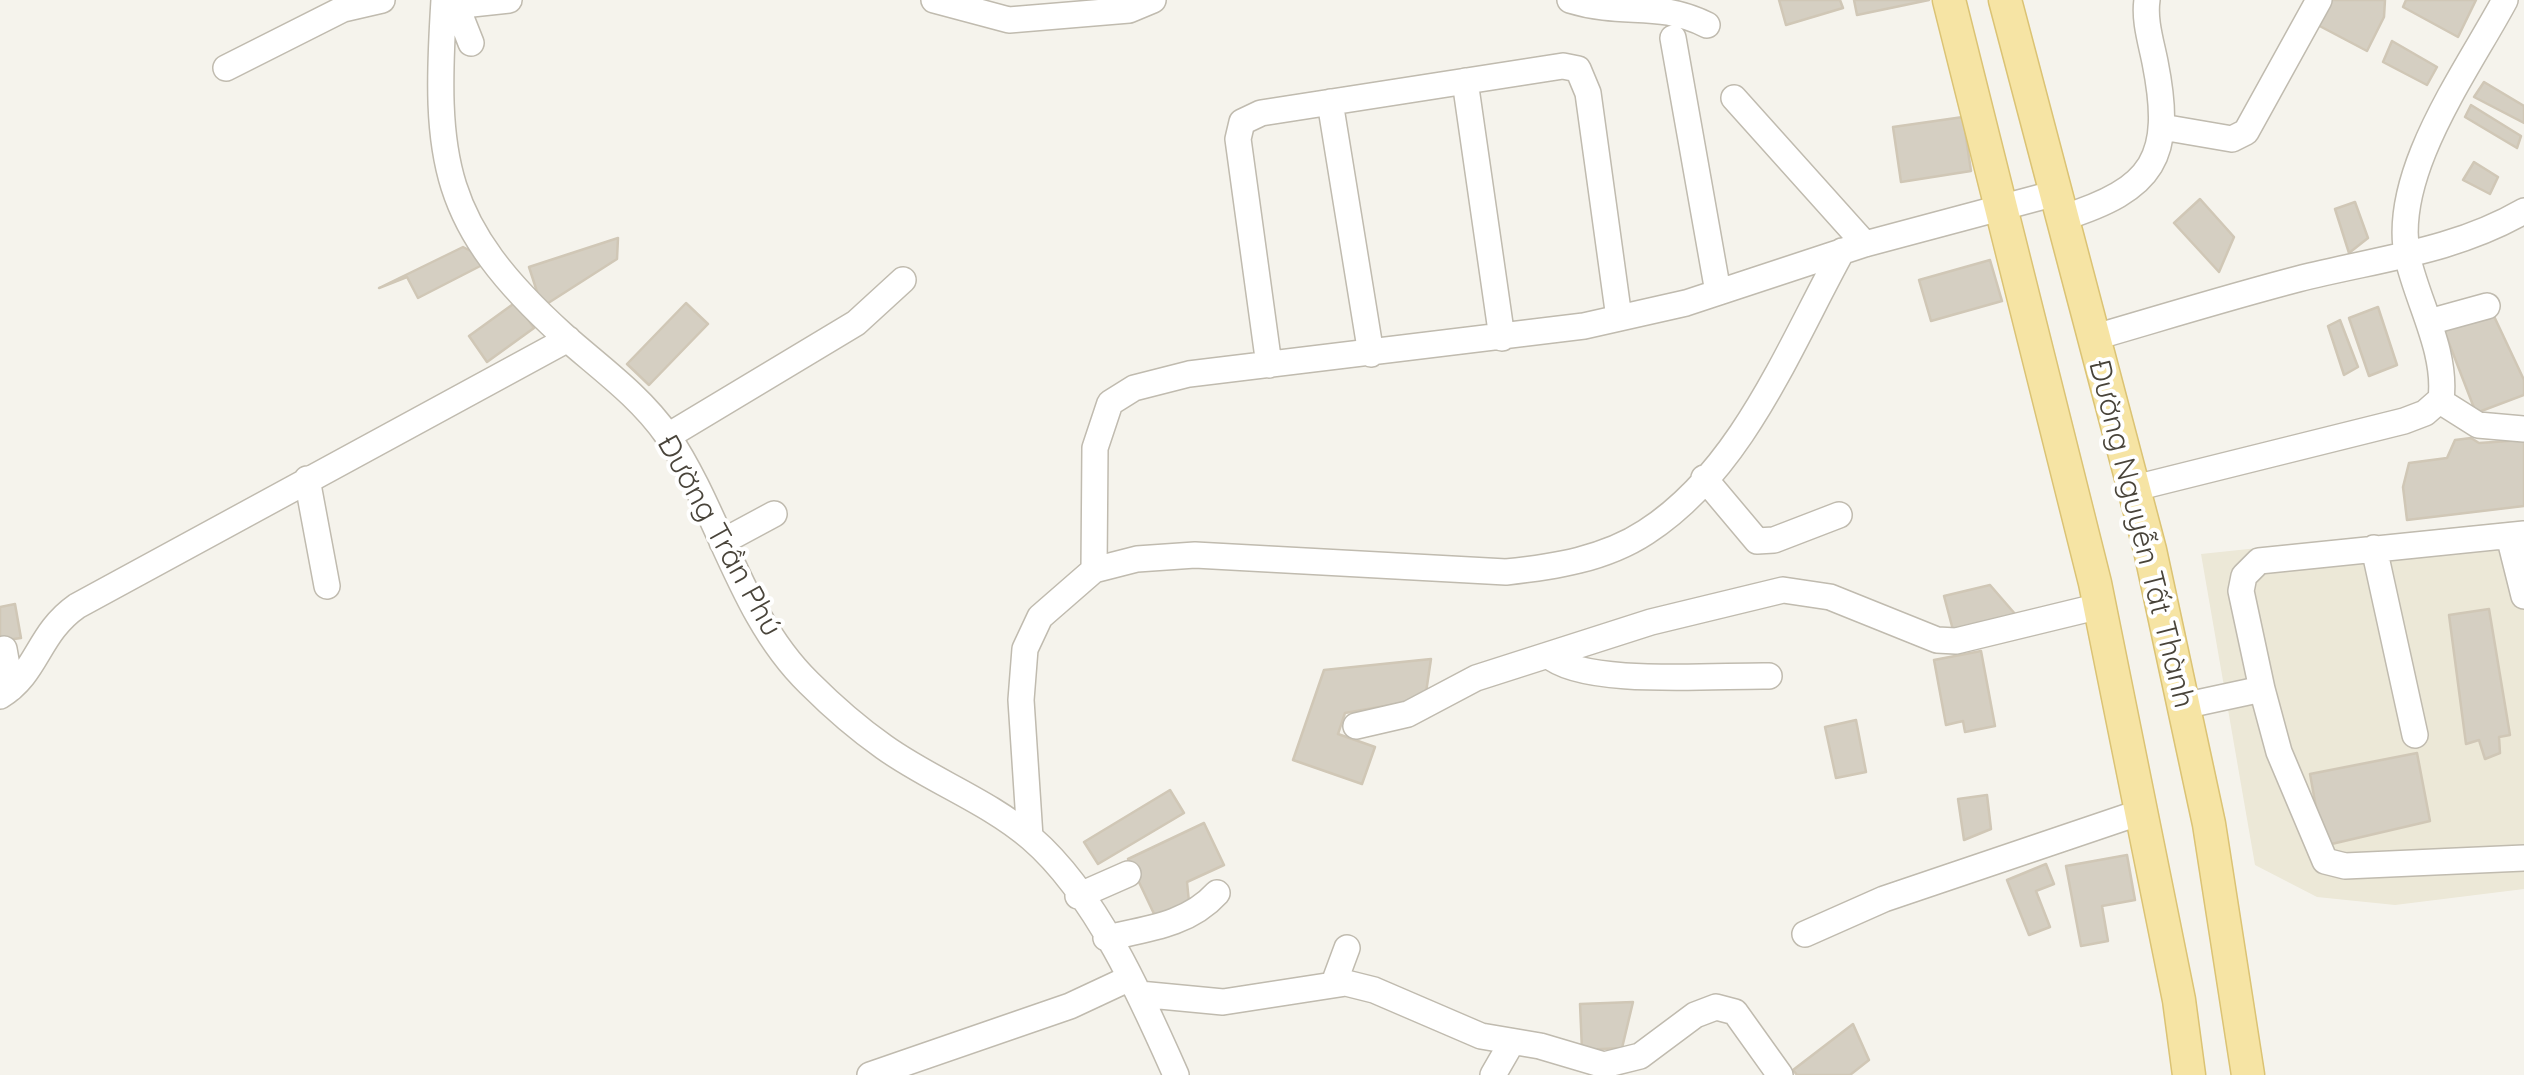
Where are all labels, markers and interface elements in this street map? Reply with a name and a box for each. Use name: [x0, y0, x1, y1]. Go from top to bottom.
street label: Đường Nguyễn Tất Thành: [2080, 356, 2202, 712]
street label: Đường Trần Phú: [649, 429, 789, 643]

